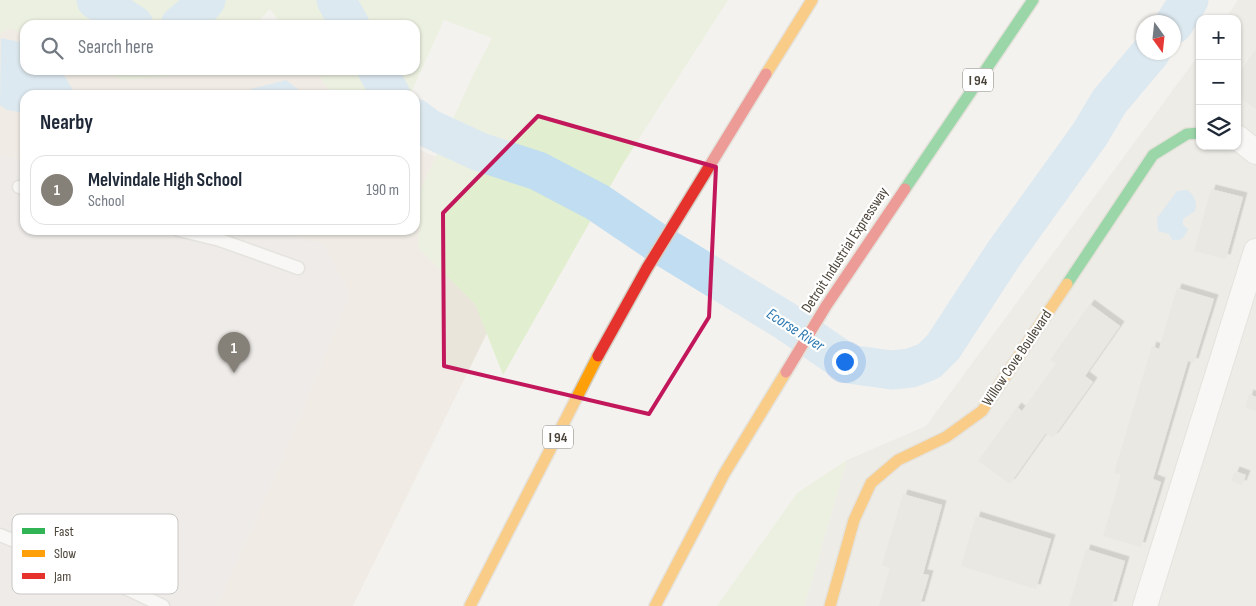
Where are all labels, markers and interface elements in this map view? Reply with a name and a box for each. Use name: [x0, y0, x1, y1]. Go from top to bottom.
north arrow: [1136, 15, 1181, 60]
map controls: [1196, 15, 1241, 150]
button: +: [1196, 15, 1241, 60]
search box: [20, 20, 420, 75]
icon: search: [38, 34, 66, 62]
text: Search here: [78, 36, 154, 59]
button: −: [1196, 60, 1241, 105]
road number: I 94: [963, 68, 993, 92]
button: layers: [1196, 105, 1241, 150]
text: Nearby: [40, 110, 93, 135]
text: Melvindale High School: [88, 169, 242, 192]
text: 1: [54, 181, 60, 200]
text: 190 m: [366, 181, 399, 200]
street label: Detroit Industrial Expressway: [797, 183, 893, 317]
text: School: [88, 192, 124, 211]
water label: Ecorse River: [763, 304, 828, 356]
street label: Willow Cove Boulevard: [978, 306, 1056, 410]
pin: 1: [218, 332, 250, 373]
your location: [832, 349, 858, 375]
road number: I 94: [543, 426, 573, 448]
legend: [12, 514, 178, 594]
text: Fast: [54, 523, 74, 540]
text: Slow: [54, 545, 76, 562]
text: Jam: [53, 568, 71, 585]

